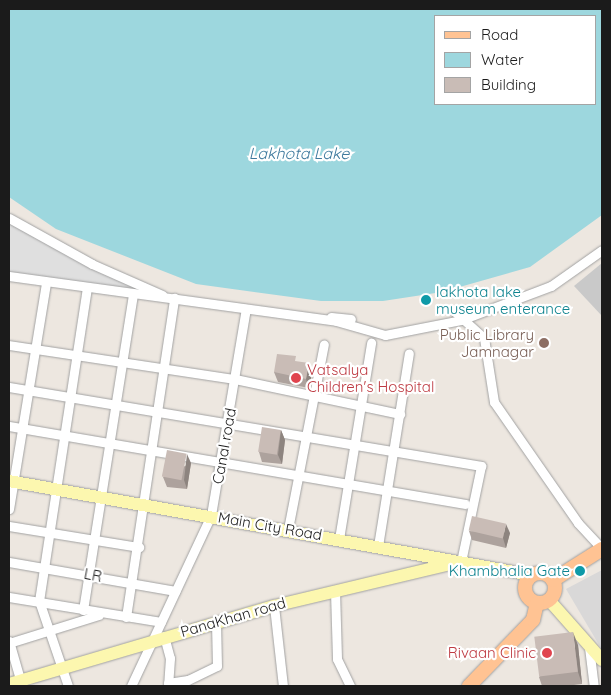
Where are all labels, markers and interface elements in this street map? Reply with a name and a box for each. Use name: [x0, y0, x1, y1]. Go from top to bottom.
legend: [434, 15, 596, 105]
text: Road: [481, 25, 518, 44]
text: Water: [481, 50, 524, 69]
text: Building: [481, 75, 536, 94]
water label: Lakhota Lake: [249, 143, 349, 163]
place label: lakhota lake museum enterance: [436, 282, 570, 317]
marker: lakhota lake museum enterance: [420, 294, 432, 306]
place label: Public Library Jamnagar: [440, 325, 534, 360]
marker: Public Library Jamnagar: [538, 337, 550, 349]
place label: Vatsalya Children's Hospital: [307, 360, 434, 395]
marker: Vatsalya Children's Hospital: [289, 371, 303, 385]
street label: Canal road: [208, 407, 240, 485]
street label: Main City Road: [217, 508, 323, 544]
place label: Khambhalia Gate: [449, 562, 570, 580]
street label: LR: [82, 564, 104, 586]
marker: Khambhalia Gate: [574, 565, 586, 577]
street label: PanaKhan road: [178, 593, 288, 641]
place label: Rivaan Clinic: [448, 644, 536, 662]
marker: Rivaan Clinic: [540, 646, 554, 660]

